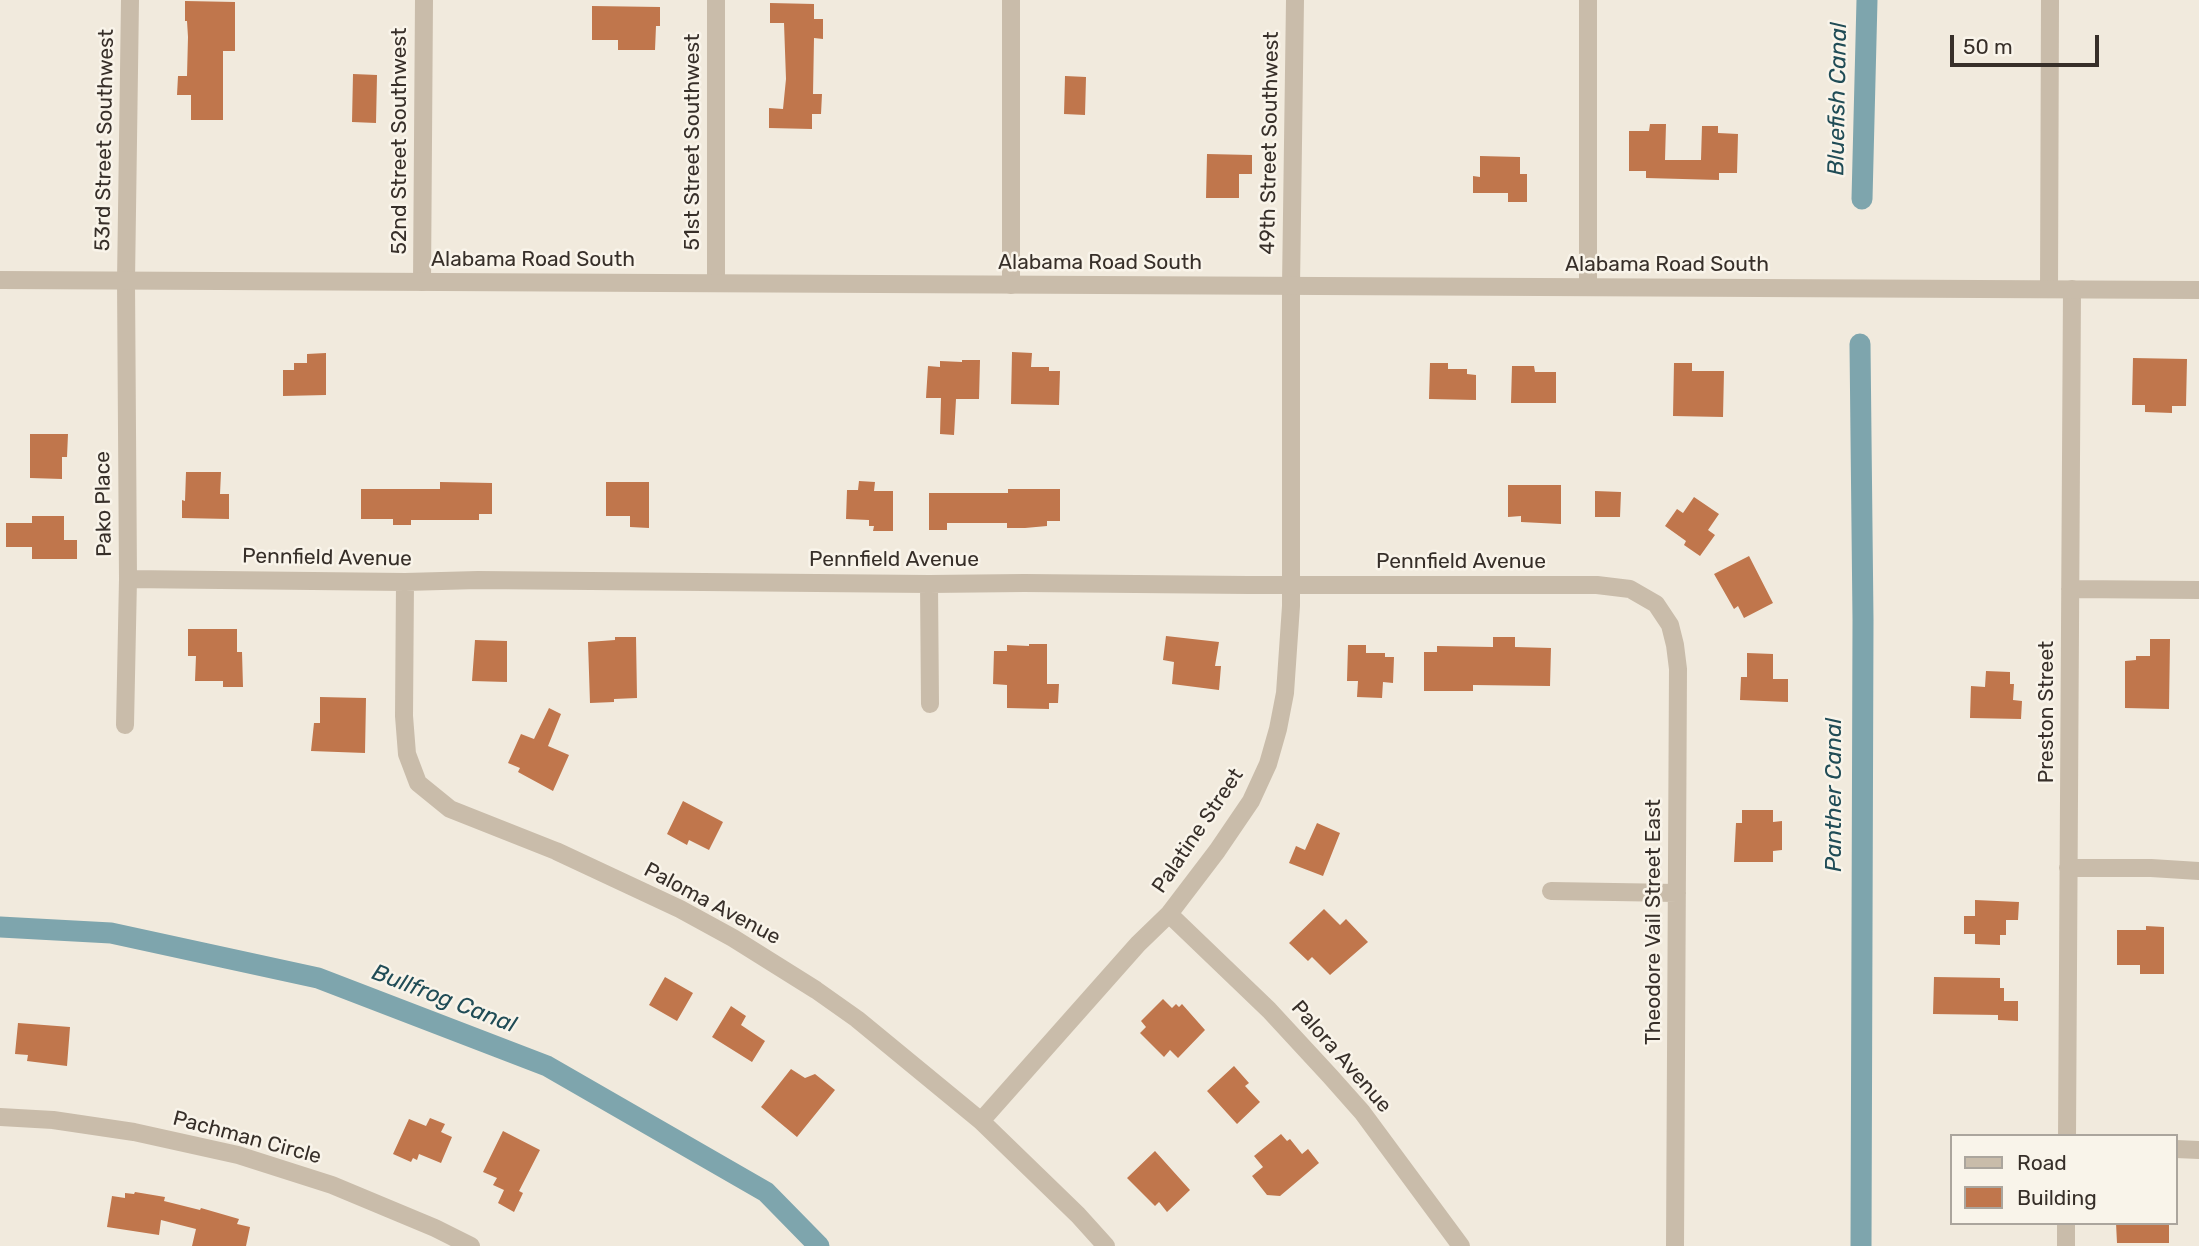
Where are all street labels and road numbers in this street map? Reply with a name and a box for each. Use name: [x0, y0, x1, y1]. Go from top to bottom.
street label: 52nd Street Southwest: [387, 28, 413, 254]
street label: 53rd Street Southwest: [90, 29, 120, 251]
street label: 49th Street Southwest: [1255, 31, 1285, 255]
street label: 51st Street Southwest: [680, 34, 706, 250]
street label: Alabama Road South: [431, 247, 635, 273]
street label: Alabama Road South: [998, 250, 1202, 276]
street label: Alabama Road South: [1565, 252, 1769, 278]
street label: Pako Place: [90, 451, 118, 557]
street label: Pennfield Avenue: [242, 544, 412, 572]
street label: Pennfield Avenue: [809, 547, 979, 573]
street label: Pennfield Avenue: [1376, 549, 1546, 575]
street label: Preston Street: [2034, 641, 2060, 783]
street label: Palatine Street: [1147, 764, 1249, 898]
street label: Theodore Vail Street East: [1641, 799, 1667, 1045]
street label: Paloma Avenue: [639, 857, 785, 951]
street label: Palora Avenue: [1286, 996, 1396, 1118]
street label: Pachman Circle: [170, 1106, 324, 1170]

